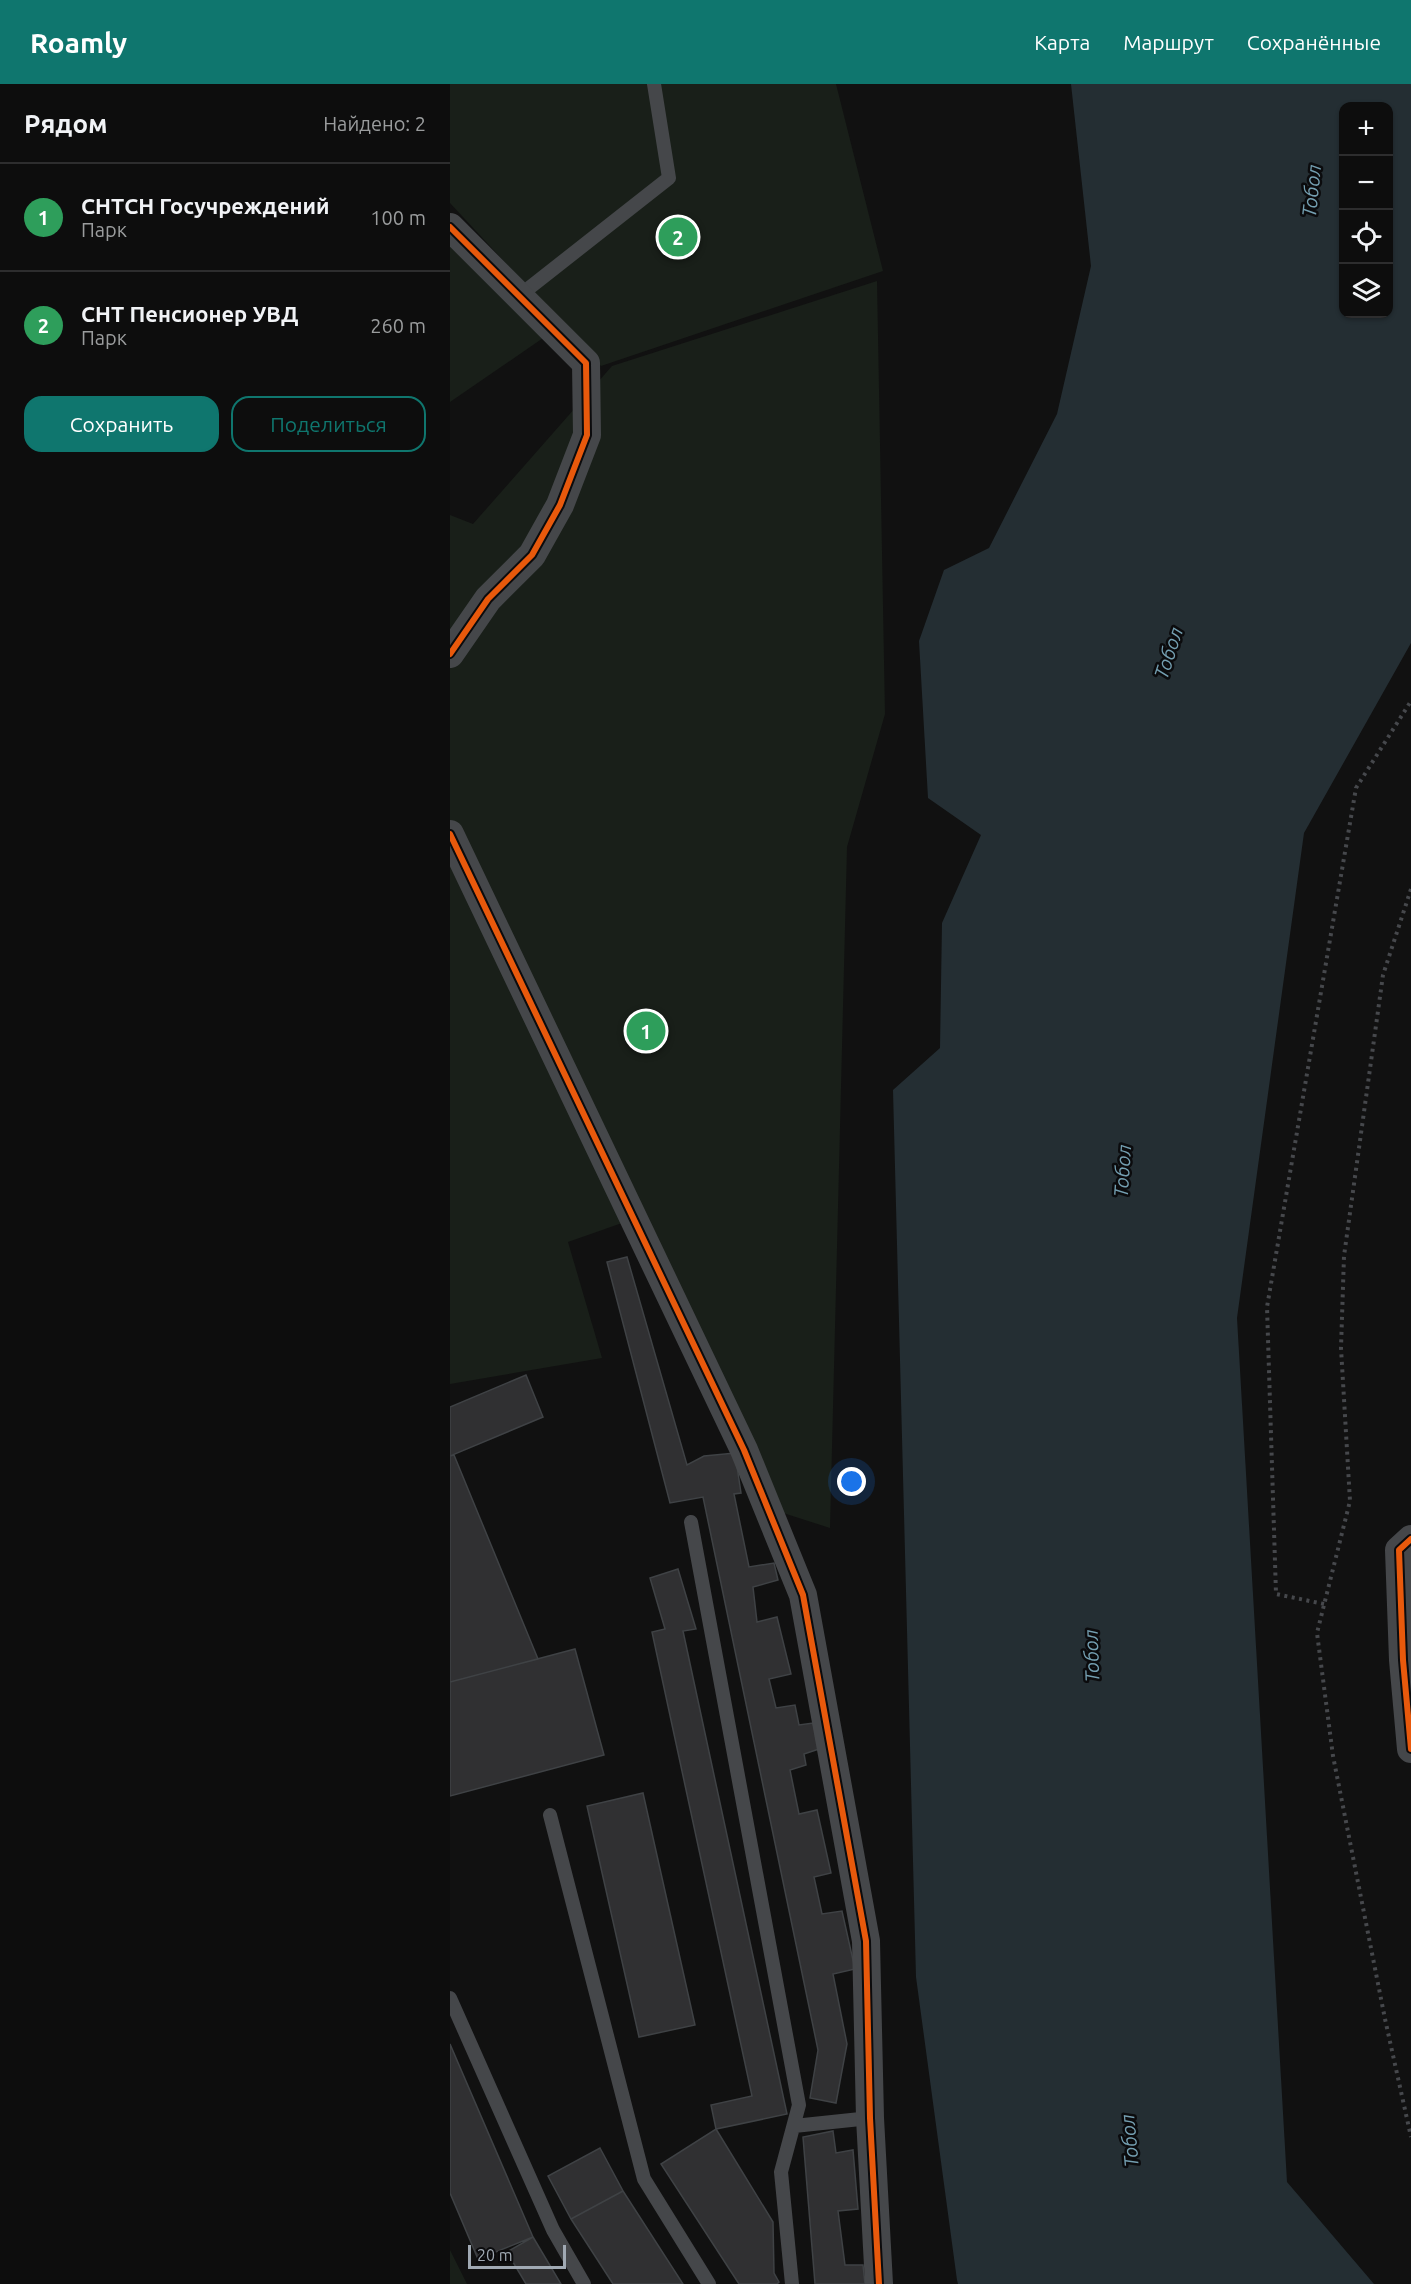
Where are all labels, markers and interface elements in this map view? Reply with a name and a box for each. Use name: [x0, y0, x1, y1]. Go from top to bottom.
text: Roamly: [30, 27, 127, 58]
text: Карта: [1034, 30, 1090, 54]
text: Маршрут: [1123, 30, 1214, 54]
text: Сохранённые: [1247, 30, 1381, 54]
map controls: [1339, 102, 1393, 318]
button: +: [1339, 102, 1393, 156]
text: Рядом: [24, 109, 108, 138]
text: Найдено: 2: [323, 112, 426, 135]
button: −: [1339, 156, 1393, 210]
water label: Тобол: [1297, 163, 1325, 219]
text: СНТСН Госучреждений: [81, 193, 330, 218]
text: 1: [38, 206, 49, 229]
text: 100 m: [370, 206, 426, 229]
button: locate: [1339, 210, 1393, 264]
pin: 2: [658, 214, 698, 260]
text: Парк: [81, 218, 127, 241]
button: layers: [1339, 264, 1393, 318]
text: СНТ Пенсионер УВД: [81, 301, 298, 326]
text: 2: [38, 314, 49, 337]
text: 260 m: [370, 314, 426, 337]
text: Парк: [81, 326, 127, 349]
button: Сохранить: [24, 396, 219, 452]
button: Поделиться: [231, 396, 426, 452]
water label: Тобол: [1149, 624, 1187, 682]
pin: 1: [626, 1008, 666, 1054]
water label: Тобол: [1109, 1144, 1135, 1198]
your location: [837, 1467, 866, 1496]
water label: Тобол: [1079, 1629, 1103, 1683]
water label: Тобол: [1115, 2114, 1143, 2168]
scale bar: [468, 2242, 566, 2270]
text: 20 m: [477, 2246, 513, 2264]

